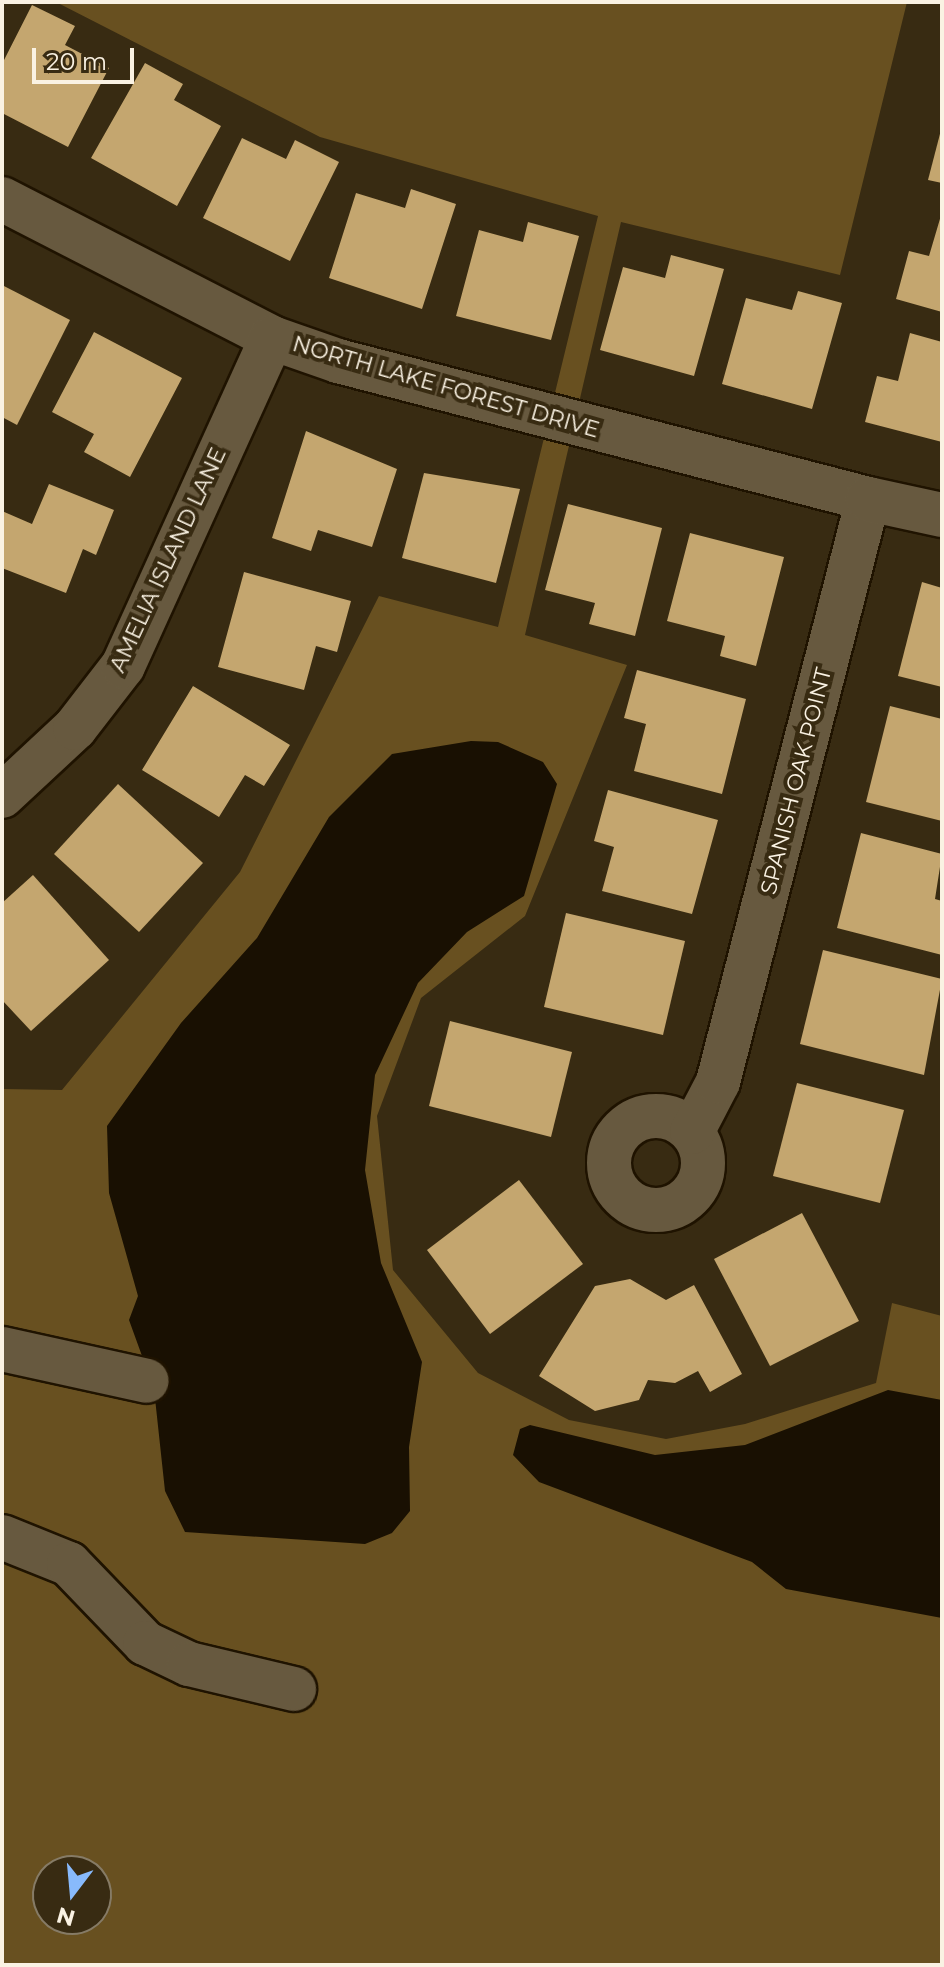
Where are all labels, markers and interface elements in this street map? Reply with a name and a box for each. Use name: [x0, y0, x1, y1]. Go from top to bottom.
scale bar: [36, 32, 138, 82]
text: 20 m: [46, 47, 107, 76]
street label: NORTH LAKE FOREST DRIVE: [290, 331, 602, 443]
street label: AMELIA ISLAND LANE: [104, 444, 232, 676]
street label: SPANISH OAK POINT: [755, 665, 837, 897]
north arrow: [32, 1855, 112, 1935]
text: N: [54, 1901, 78, 1932]

